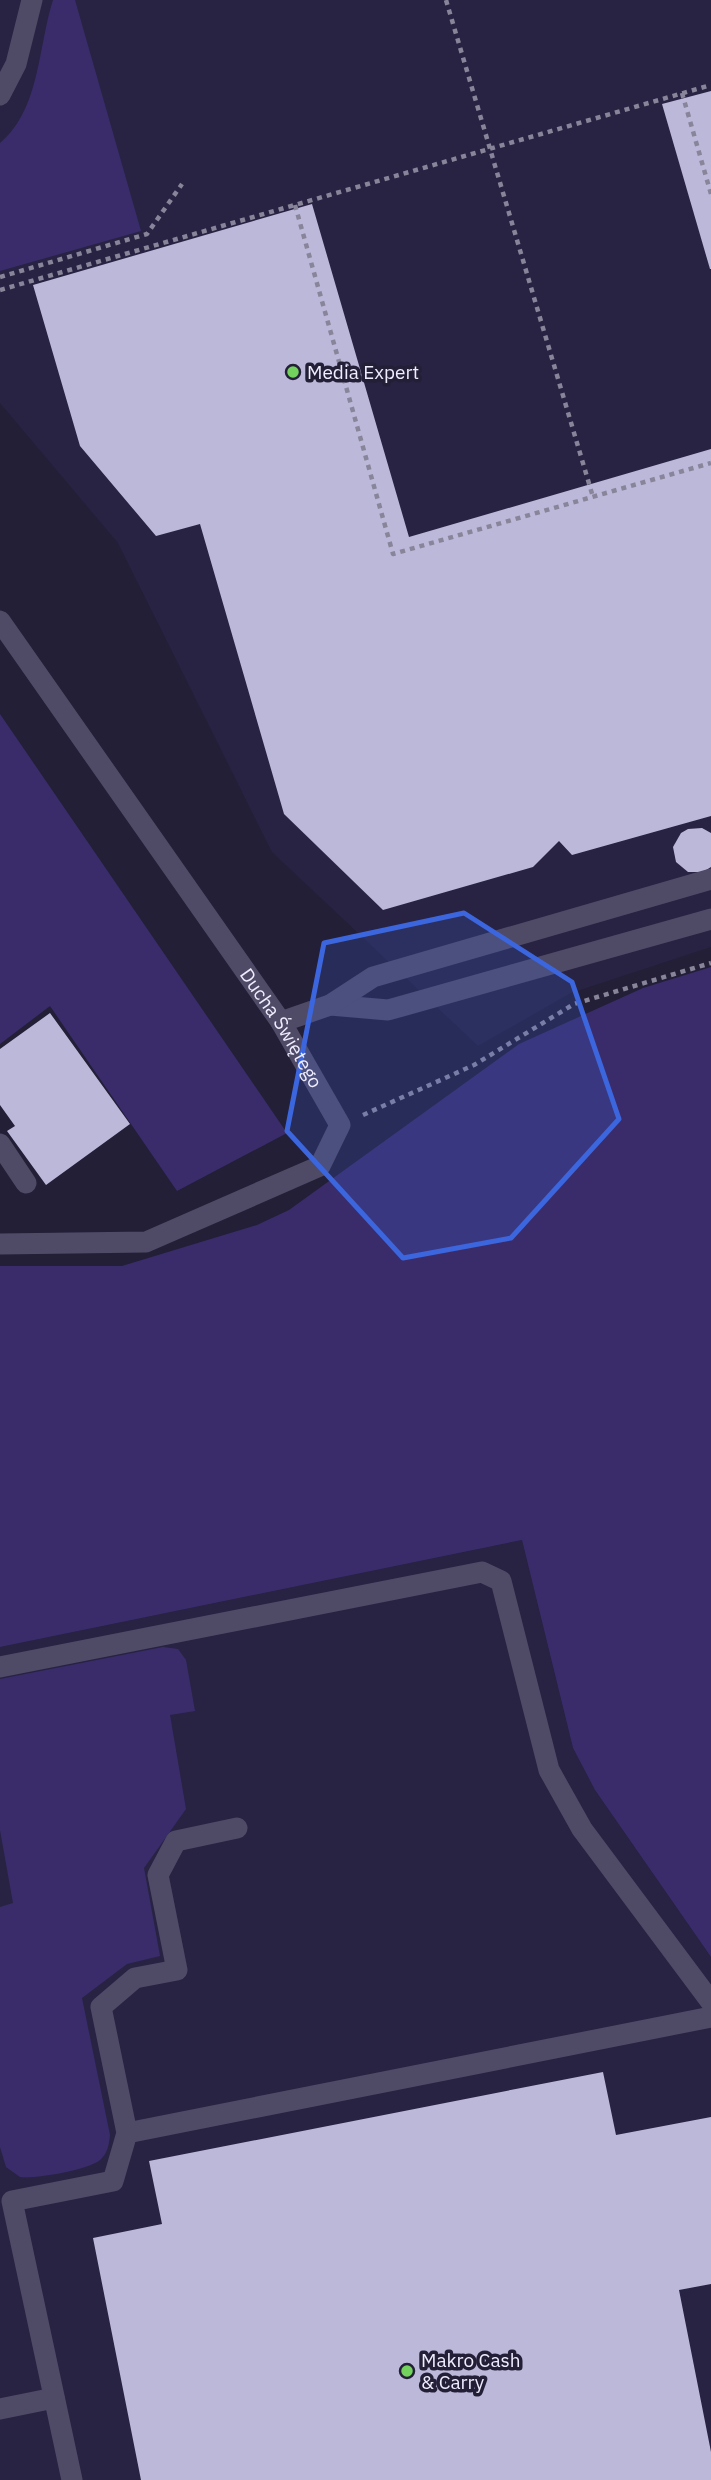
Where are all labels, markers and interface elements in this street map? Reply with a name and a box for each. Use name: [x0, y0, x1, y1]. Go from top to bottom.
place label: Media Expert: [307, 360, 419, 384]
marker: Media Expert: [285, 364, 301, 380]
street label: Ducha Świętego: [235, 963, 328, 1092]
place label: Makro Cash & Carry: [421, 2348, 521, 2394]
marker: Makro Cash & Carry: [399, 2363, 415, 2379]

